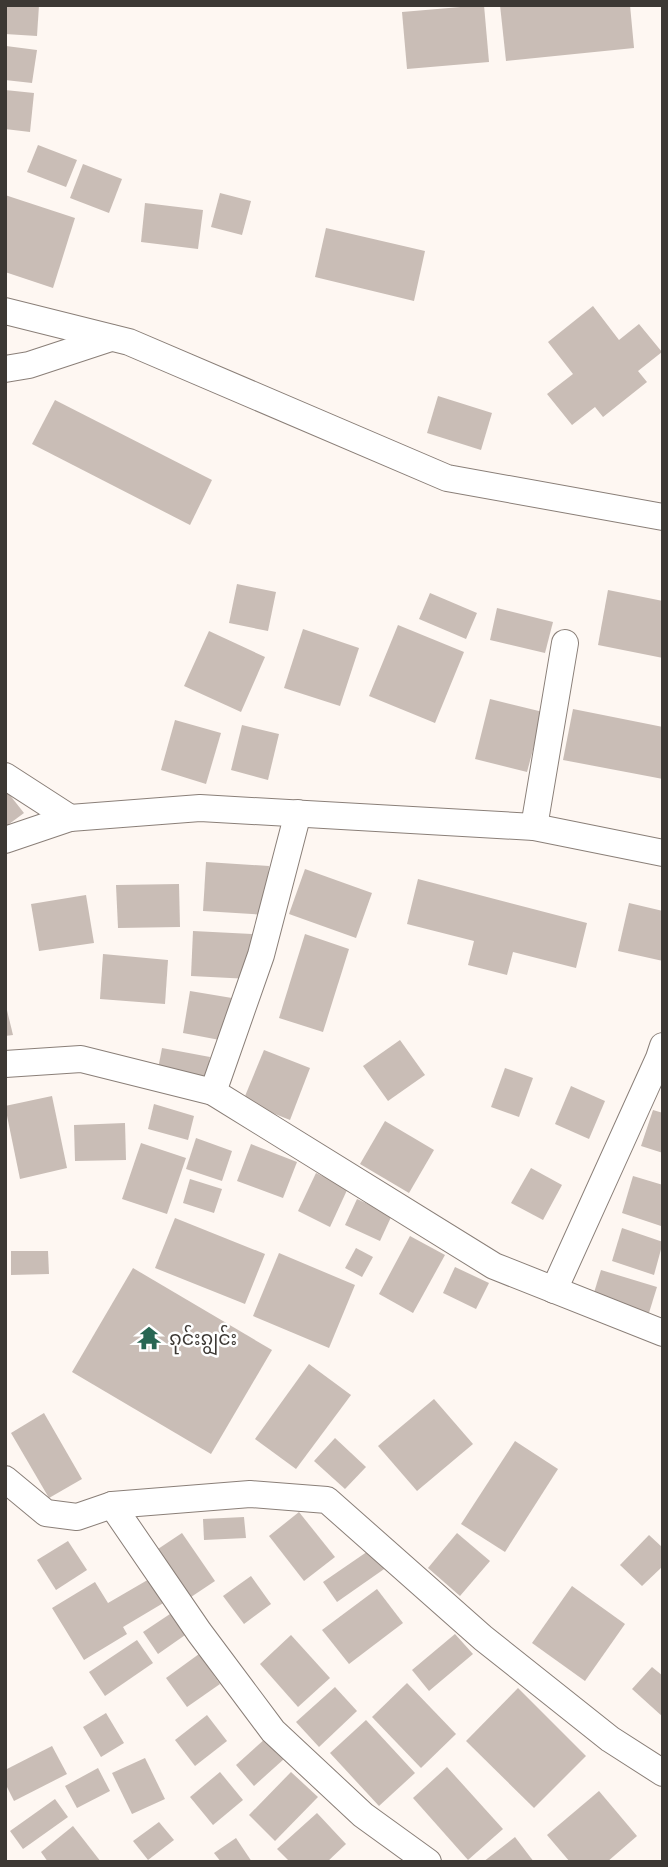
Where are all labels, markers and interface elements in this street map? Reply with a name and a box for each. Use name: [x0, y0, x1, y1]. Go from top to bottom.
temple icon: ၵုင်းၵျွင်း: [135, 1324, 163, 1352]
place label: ၵုင်းၵျွင်း: [169, 1324, 237, 1356]

